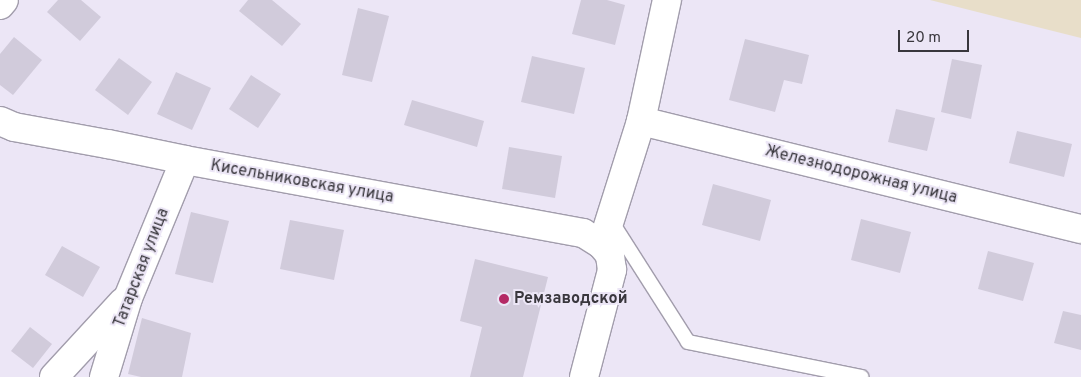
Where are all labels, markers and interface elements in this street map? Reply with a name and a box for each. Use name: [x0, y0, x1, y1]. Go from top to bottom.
scale bar: [901, 20, 972, 52]
text: 20 m: [906, 29, 941, 48]
street label: Железнодорожная улица: [763, 142, 959, 208]
street label: Кисельниковская улица: [209, 156, 395, 208]
street label: Татарская улица: [110, 206, 174, 330]
place label: Ремзаводской: [514, 289, 628, 309]
marker: Ремзаводской: [498, 293, 510, 305]

